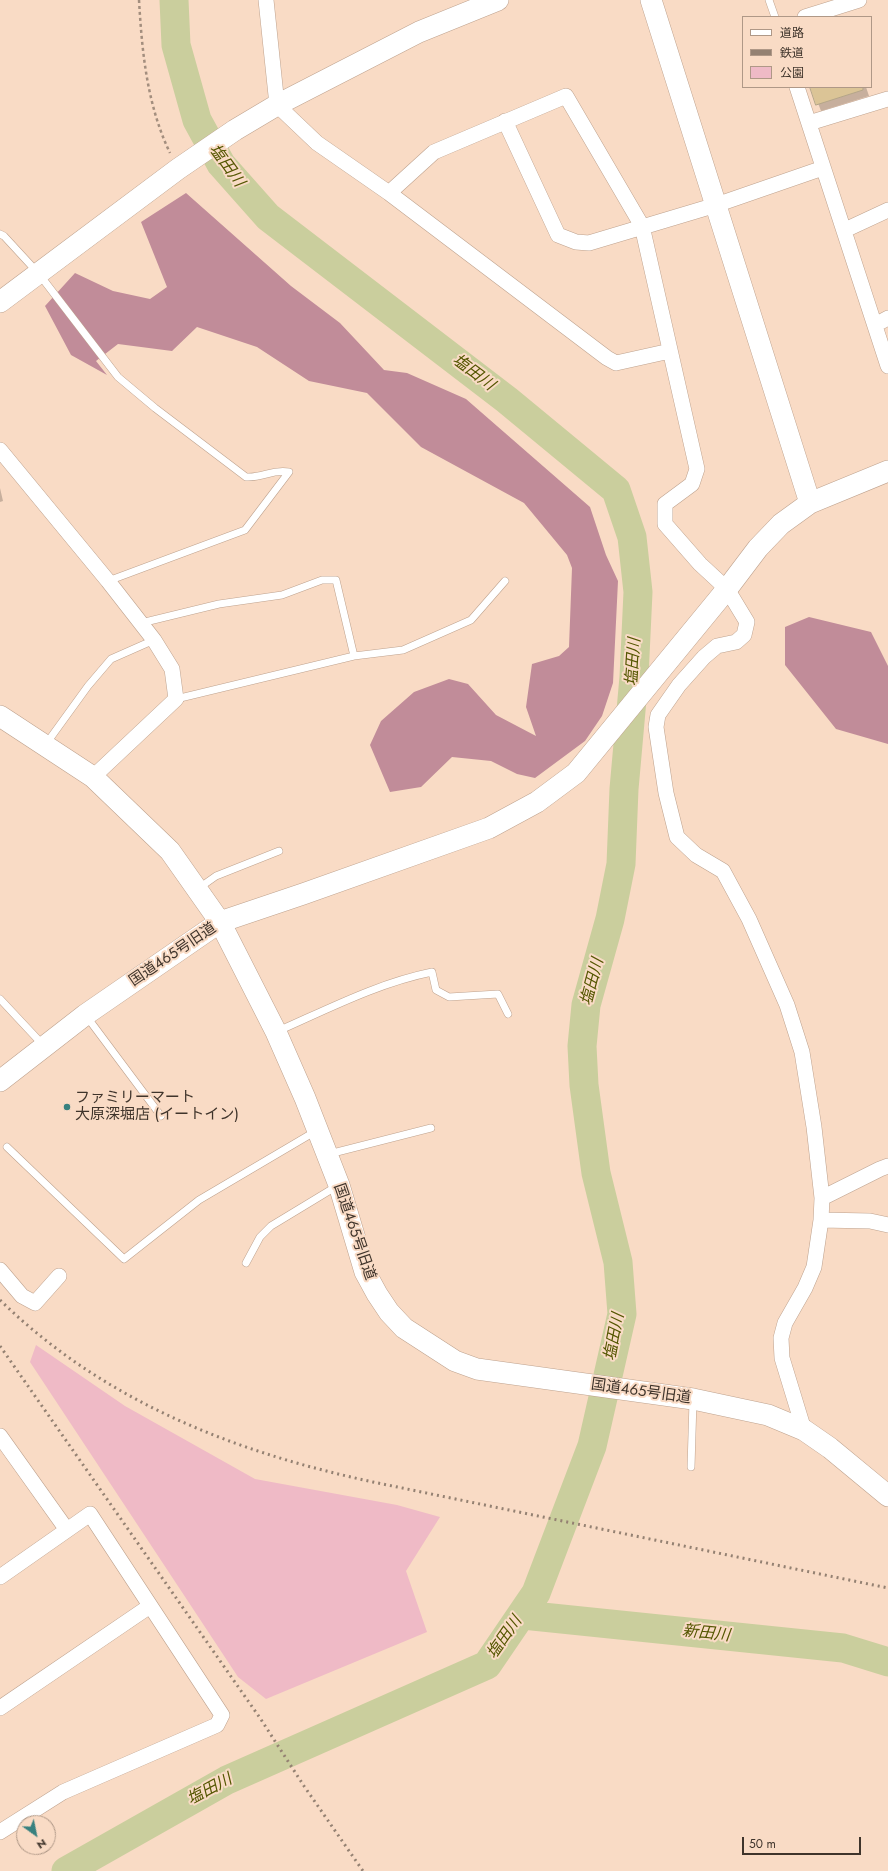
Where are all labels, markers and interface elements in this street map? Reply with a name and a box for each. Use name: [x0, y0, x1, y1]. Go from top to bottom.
legend: [742, 16, 872, 88]
text: 道路: [780, 24, 804, 42]
text: 鉄道: [780, 44, 804, 62]
text: 公園: [780, 64, 804, 82]
water label: 塩田川: [204, 141, 248, 191]
water label: 塩田川: [448, 351, 498, 395]
water label: 塩田川: [623, 637, 645, 687]
street label: 国道465号旧道: [126, 919, 220, 991]
water label: 塩田川: [578, 956, 608, 1008]
place label: ファミリーマート 大原深堀店 (イートイン): [75, 1089, 239, 1124]
marker: ファミリーマート 大原深堀店 (イートイン): [62, 1102, 72, 1112]
street label: 国道465号旧道: [329, 1181, 379, 1283]
water label: 塩田川: [601, 1312, 629, 1362]
street label: 国道465号旧道: [590, 1376, 692, 1408]
water label: 塩田川: [483, 1613, 527, 1663]
water label: 新田川: [681, 1622, 731, 1646]
water label: 塩田川: [184, 1770, 236, 1810]
north arrow: [16, 1815, 56, 1855]
scale bar: [744, 1829, 863, 1855]
text: N: [34, 1835, 50, 1853]
text: 50 m: [749, 1835, 776, 1853]

